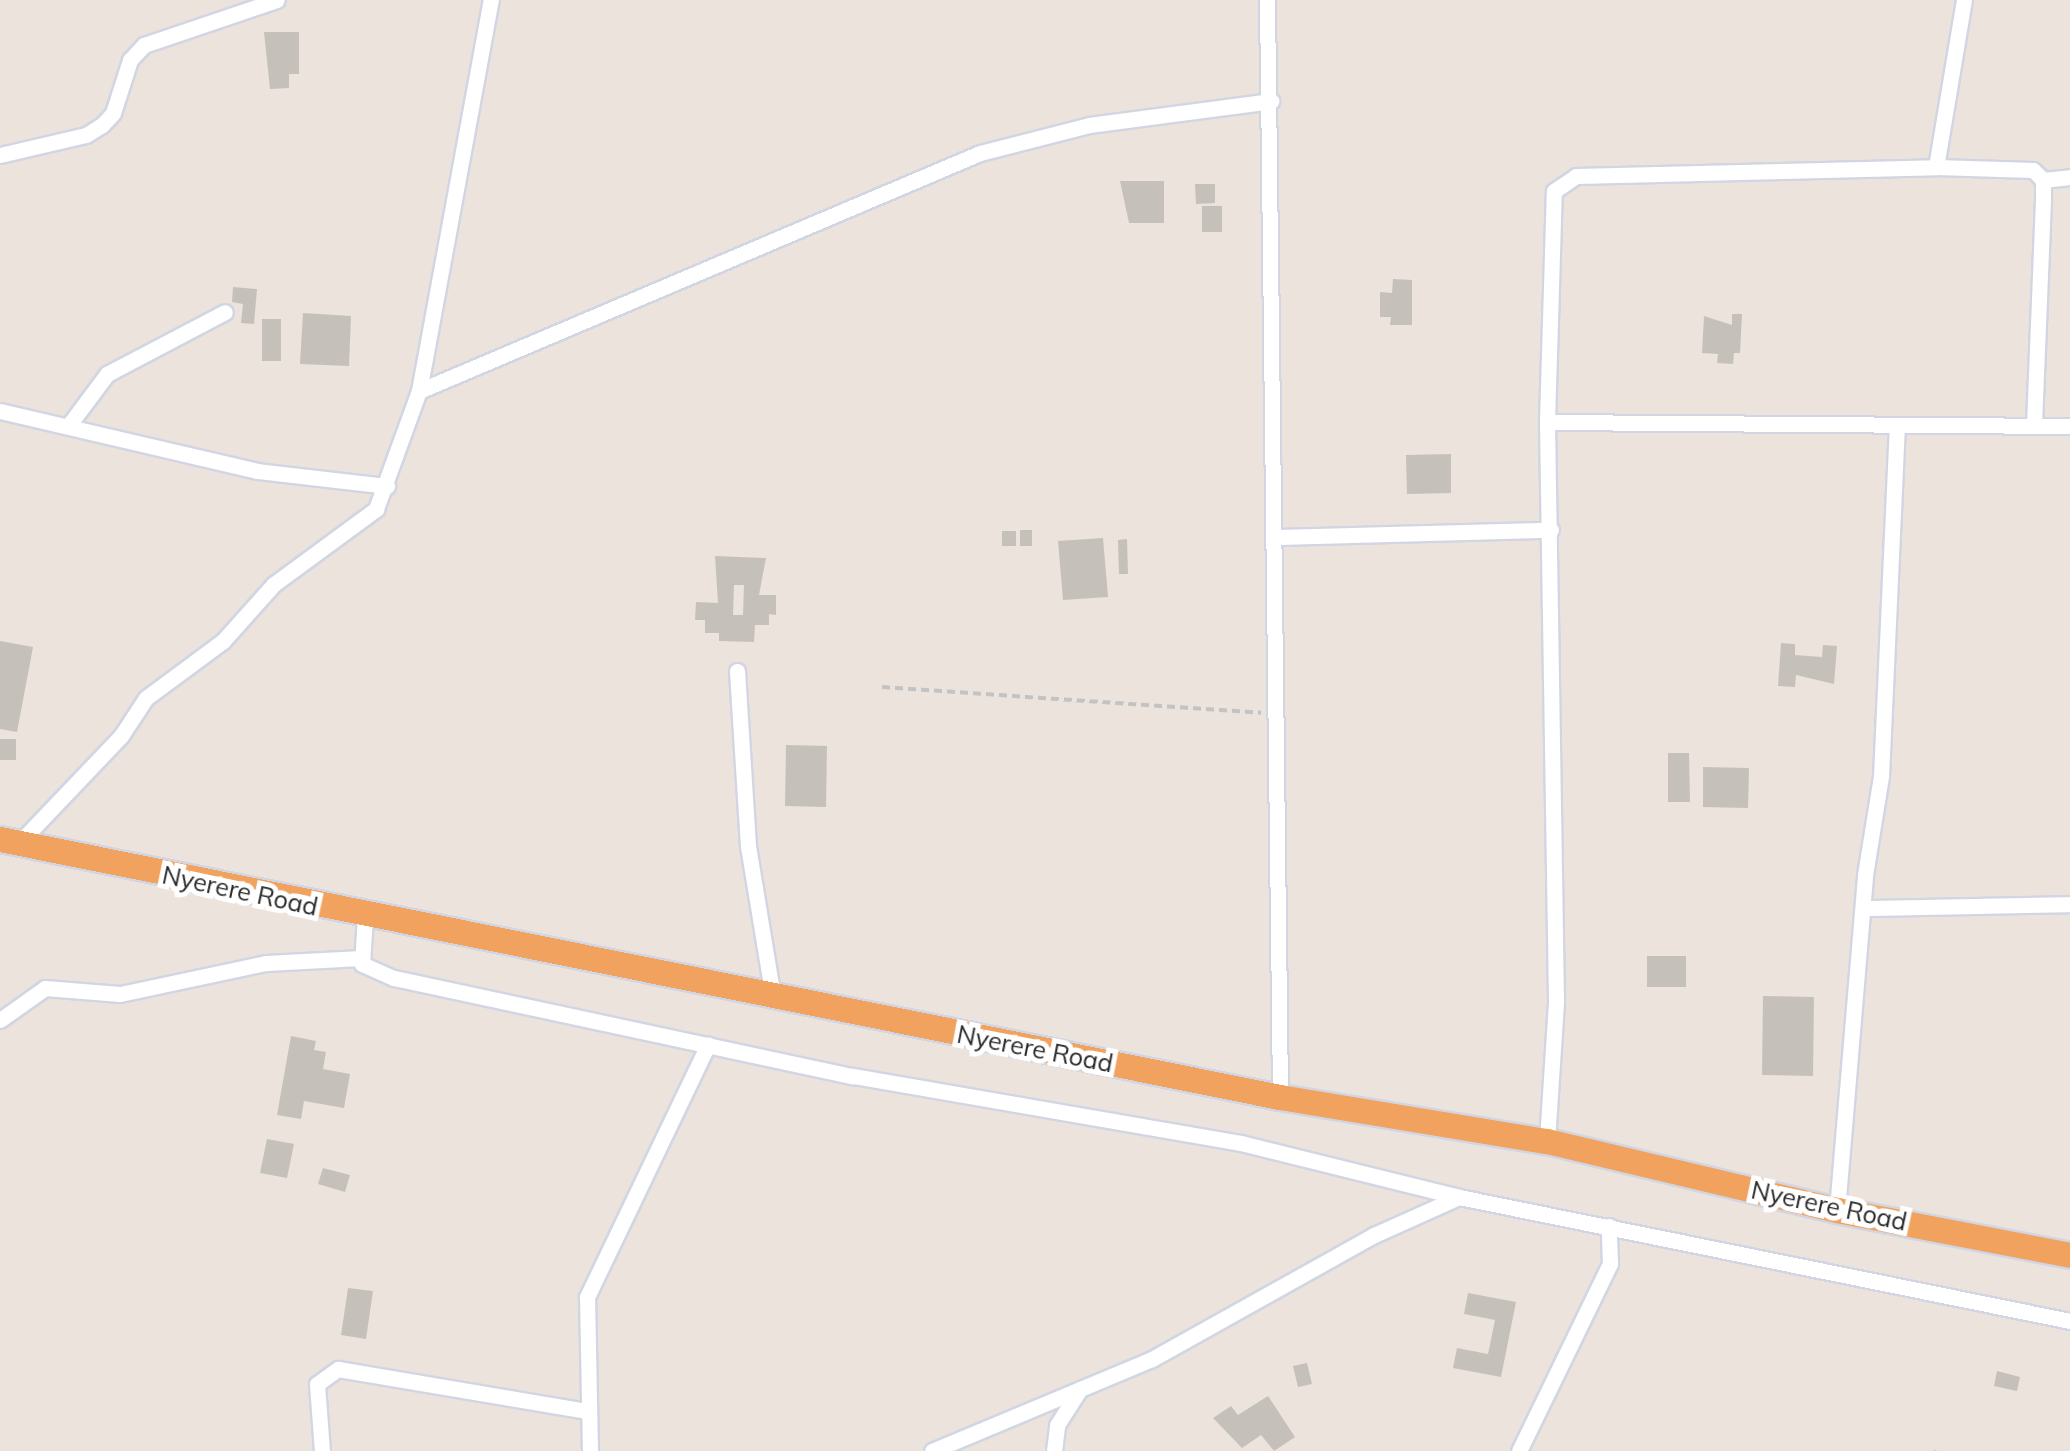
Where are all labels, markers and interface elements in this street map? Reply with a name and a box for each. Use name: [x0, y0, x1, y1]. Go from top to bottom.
street label: Nyerere Road: [160, 860, 320, 922]
street label: Nyerere Road: [954, 1019, 1116, 1079]
street label: Nyerere Road: [1749, 1175, 1909, 1237]

